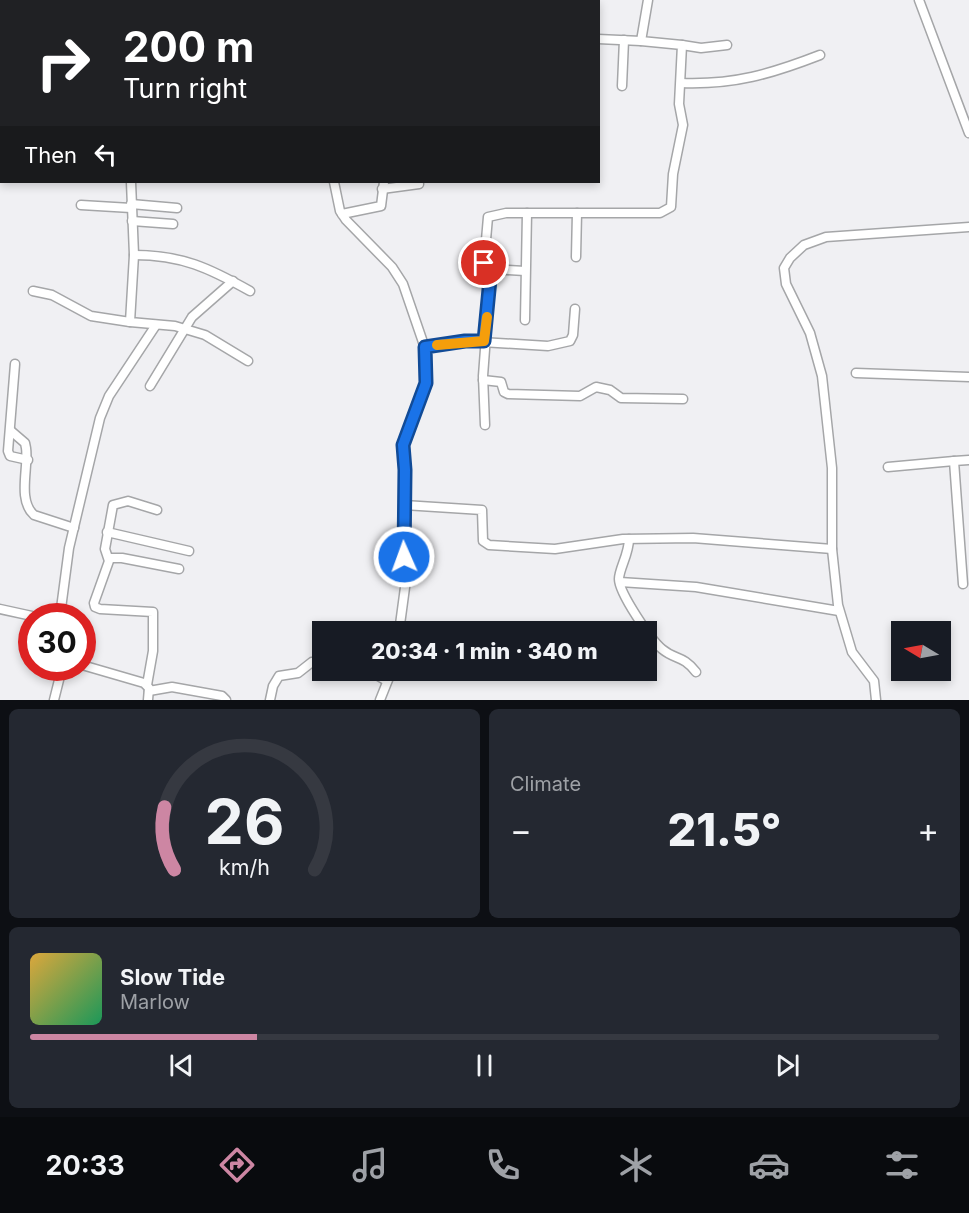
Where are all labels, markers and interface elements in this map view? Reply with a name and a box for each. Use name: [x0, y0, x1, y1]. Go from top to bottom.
text: 200 m: [123, 21, 254, 72]
icon: right: [24, 24, 102, 102]
text: Turn right: [123, 72, 247, 105]
icon: left: [89, 138, 122, 171]
text: Then: [24, 142, 77, 168]
pin: [458, 237, 509, 288]
icon: arrive: [467, 246, 500, 279]
position arrow: [372, 525, 436, 589]
speed limit sign: 30: [18, 603, 96, 681]
north arrow: [891, 621, 951, 681]
map controls: [891, 621, 951, 681]
text: 20:34 · 1 min · 340 m: [371, 638, 598, 664]
text: Climate: [510, 772, 581, 796]
text: 26: [205, 784, 284, 859]
text: 21.5°: [667, 802, 782, 857]
text: −: [510, 810, 532, 850]
text: +: [917, 810, 939, 850]
text: km/h: [219, 855, 270, 881]
text: Slow Tide: [120, 964, 225, 990]
text: Marlow: [120, 990, 190, 1014]
icon: previous: [165, 1049, 198, 1082]
icon: pause: [468, 1049, 501, 1082]
icon: next: [771, 1049, 804, 1082]
icon: directions: [216, 1144, 258, 1186]
icon: music: [349, 1144, 391, 1186]
icon: phone: [482, 1144, 524, 1186]
icon: climate: [615, 1144, 657, 1186]
icon: car: [748, 1144, 790, 1186]
icon: filters: [881, 1144, 923, 1186]
text: 20:33: [46, 1149, 125, 1182]

